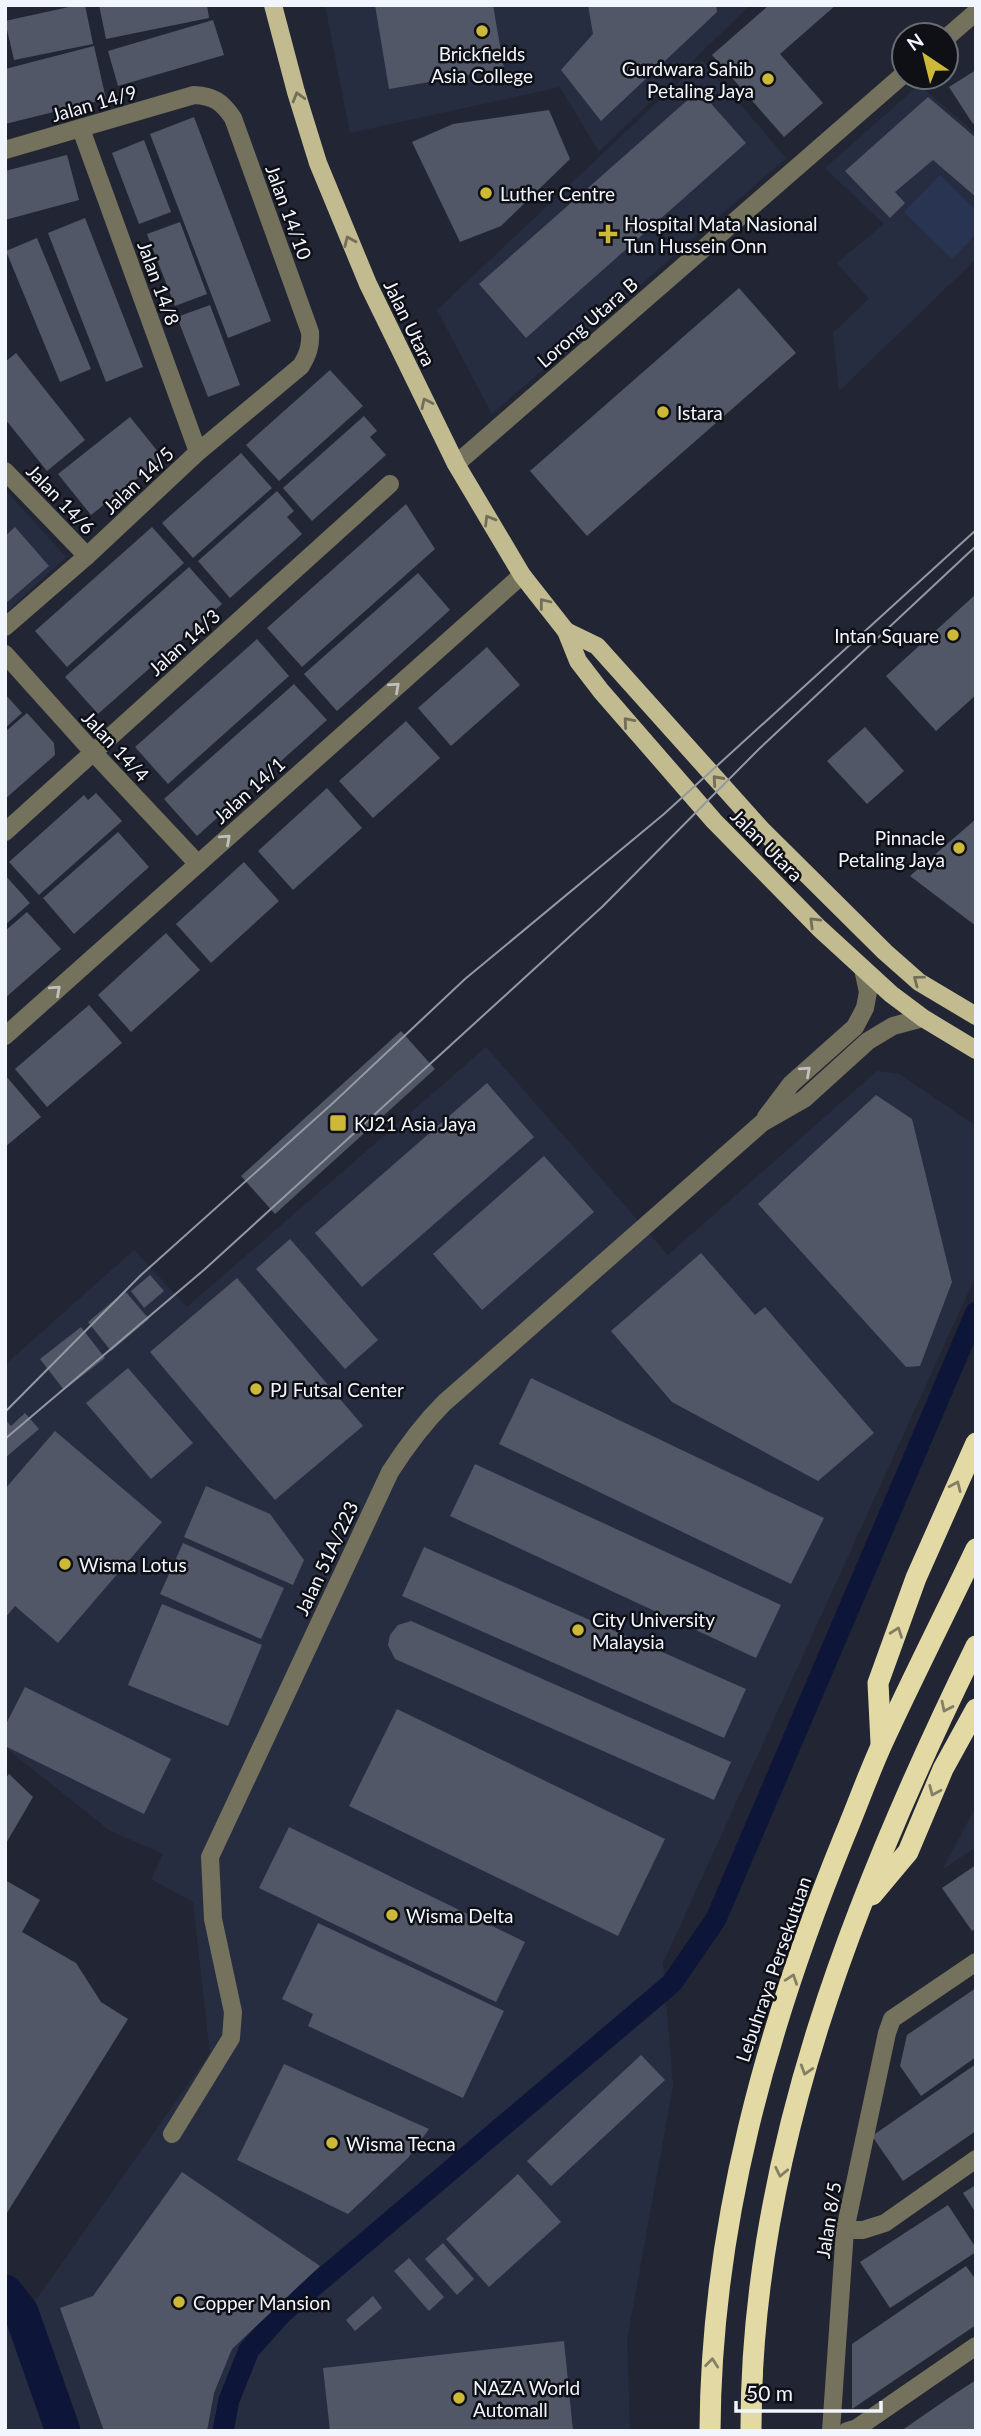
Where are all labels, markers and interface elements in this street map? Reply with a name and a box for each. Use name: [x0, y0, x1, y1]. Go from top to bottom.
north arrow: [890, 21, 960, 91]
marker: Brickfields Asia College: [474, 23, 490, 39]
text: N: [902, 28, 928, 55]
place label: Brickfields Asia College: [431, 42, 533, 87]
place label: Gurdwara Sahib Petaling Jaya: [622, 57, 754, 102]
marker: Gurdwara Sahib Petaling Jaya: [760, 71, 776, 87]
street label: Jalan 14/9: [48, 80, 140, 126]
one-way arrow: [291, 92, 306, 104]
street label: Jalan 14/10: [261, 161, 317, 263]
place label: Luther Centre: [500, 182, 615, 205]
marker: Luther Centre: [478, 185, 494, 201]
place label: Hospital Mata Nasional Tun Hussein Onn: [624, 212, 818, 257]
marker: Hospital Mata Nasional Tun Hussein Onn: [598, 224, 618, 244]
one-way arrow: [343, 236, 357, 248]
street label: Jalan 14/8: [133, 238, 185, 328]
street label: Lorong Utara B: [532, 272, 642, 372]
street label: Jalan Utara: [379, 276, 441, 370]
one-way arrow: [420, 398, 434, 410]
place label: Istara: [677, 401, 723, 424]
marker: Istara: [655, 404, 671, 420]
street label: Jalan 14/5: [98, 442, 178, 518]
street label: Jalan 14/6: [22, 459, 100, 539]
one-way arrow: [484, 514, 497, 527]
one-way arrow: [540, 598, 552, 611]
street label: Jalan 14/3: [144, 604, 224, 680]
place label: Intan Square: [834, 624, 939, 647]
marker: Intan Square: [945, 627, 961, 643]
one-way arrow: [387, 683, 400, 696]
street label: Jalan 14/4: [78, 706, 154, 786]
one-way arrow: [624, 717, 636, 730]
street label: Jalan 14/1: [209, 752, 289, 828]
one-way arrow: [713, 775, 726, 788]
street label: Jalan Utara: [726, 804, 808, 886]
place label: Pinnacle Petaling Jaya: [838, 826, 945, 871]
one-way arrow: [218, 835, 231, 847]
marker: Pinnacle Petaling Jaya: [951, 840, 967, 856]
one-way arrow: [809, 918, 822, 931]
one-way arrow: [913, 976, 926, 988]
one-way arrow: [48, 986, 61, 999]
one-way arrow: [798, 1067, 811, 1079]
place label: KJ21 Asia Jaya: [354, 1112, 476, 1135]
marker: KJ21 Asia Jaya: [328, 1113, 348, 1133]
place label: PJ Futsal Center: [270, 1378, 404, 1401]
marker: PJ Futsal Center: [248, 1381, 264, 1397]
one-way arrow: [948, 1481, 962, 1493]
street label: Jalan 51A/223: [290, 1497, 362, 1619]
place label: Wisma Lotus: [79, 1553, 187, 1576]
marker: Wisma Lotus: [57, 1556, 73, 1572]
place label: City University Malaysia: [592, 1608, 715, 1653]
marker: City University Malaysia: [570, 1622, 586, 1638]
one-way arrow: [889, 1626, 903, 1638]
one-way arrow: [940, 1700, 954, 1712]
one-way arrow: [928, 1785, 942, 1797]
street label: Lebuhraya Persekutuan: [730, 1873, 816, 2065]
place label: Wisma Delta: [406, 1904, 513, 1927]
marker: Wisma Delta: [384, 1907, 400, 1923]
one-way arrow: [784, 1974, 798, 1986]
one-way arrow: [799, 2063, 814, 2075]
place label: Wisma Tecna: [346, 2132, 456, 2155]
marker: Wisma Tecna: [324, 2135, 340, 2151]
one-way arrow: [775, 2166, 790, 2178]
street label: Jalan 8/5: [811, 2180, 845, 2260]
place label: Copper Mansion: [193, 2291, 331, 2314]
marker: Copper Mansion: [171, 2294, 187, 2310]
one-way arrow: [705, 2357, 720, 2368]
scale bar: [736, 2370, 881, 2414]
place label: NAZA World Automall: [473, 2376, 580, 2421]
text: 50 m: [746, 2380, 793, 2405]
marker: NAZA World Automall: [451, 2390, 467, 2406]

